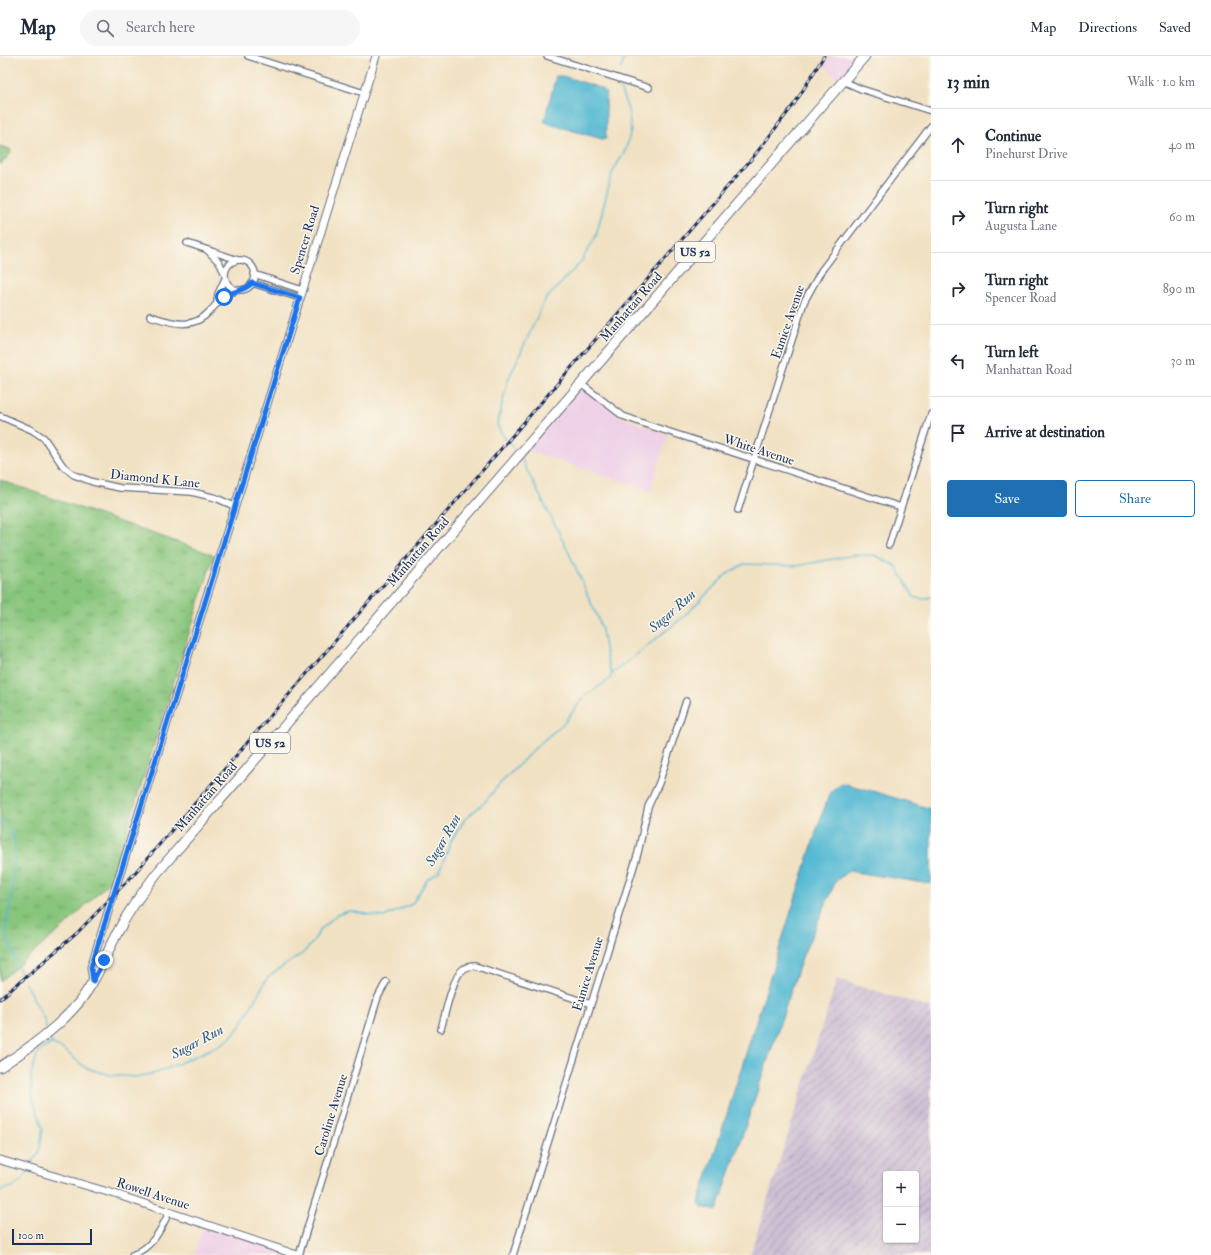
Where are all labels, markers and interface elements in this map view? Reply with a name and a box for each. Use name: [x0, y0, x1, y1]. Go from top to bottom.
search box: [80, 10, 360, 46]
text: Map: [20, 16, 56, 40]
icon: search: [94, 17, 116, 39]
text: Search here: [126, 18, 195, 37]
text: Map: [1030, 19, 1056, 36]
text: Directions: [1078, 19, 1137, 36]
text: Saved: [1159, 19, 1191, 36]
text: 13 min: [947, 72, 990, 93]
text: Walk · 1.0 km: [1127, 74, 1195, 90]
text: Continue: [985, 127, 1041, 146]
icon: ahead: [947, 134, 969, 156]
text: 40 m: [1169, 137, 1195, 153]
text: Pinehurst Drive: [985, 146, 1068, 162]
text: Turn right: [985, 199, 1048, 218]
street label: Spencer Road: [287, 203, 324, 277]
icon: right: [947, 206, 969, 228]
text: 60 m: [1169, 209, 1195, 225]
text: Augusta Lane: [985, 218, 1057, 234]
road number: US 52: [675, 242, 715, 262]
street label: Manhattan Road: [596, 268, 666, 345]
text: Turn right: [985, 271, 1048, 290]
icon: right: [947, 278, 969, 300]
text: 890 m: [1163, 281, 1195, 297]
street label: Eunice Avenue: [768, 282, 808, 361]
route start: [215, 288, 233, 306]
text: Spencer Road: [985, 290, 1056, 306]
text: Turn left: [985, 343, 1039, 362]
icon: left: [947, 350, 969, 372]
text: 30 m: [1171, 353, 1195, 369]
text: Manhattan Road: [985, 362, 1072, 378]
icon: arrive: [947, 422, 969, 444]
text: Arrive at destination: [985, 423, 1105, 442]
street label: White Avenue: [721, 431, 797, 469]
street label: Diamond K Lane: [109, 466, 201, 492]
button: Save: [947, 480, 1067, 517]
button: Share: [1075, 480, 1195, 517]
street label: Manhattan Road: [383, 513, 453, 590]
water label: Sugar Run: [644, 586, 699, 637]
road number: US 52: [250, 733, 290, 753]
street label: Manhattan Road: [171, 758, 241, 835]
water label: Sugar Run: [421, 811, 465, 870]
street label: Eunice Avenue: [569, 934, 607, 1013]
route end: [95, 951, 113, 969]
water label: Sugar Run: [167, 1021, 226, 1063]
street label: Caroline Avenue: [311, 1071, 351, 1158]
map controls: [883, 1171, 919, 1243]
button: +: [883, 1171, 919, 1207]
street label: Rowell Avenue: [114, 1175, 192, 1213]
button: −: [883, 1207, 919, 1243]
scale bar: [12, 1227, 92, 1246]
text: 100 m: [18, 1229, 44, 1242]

